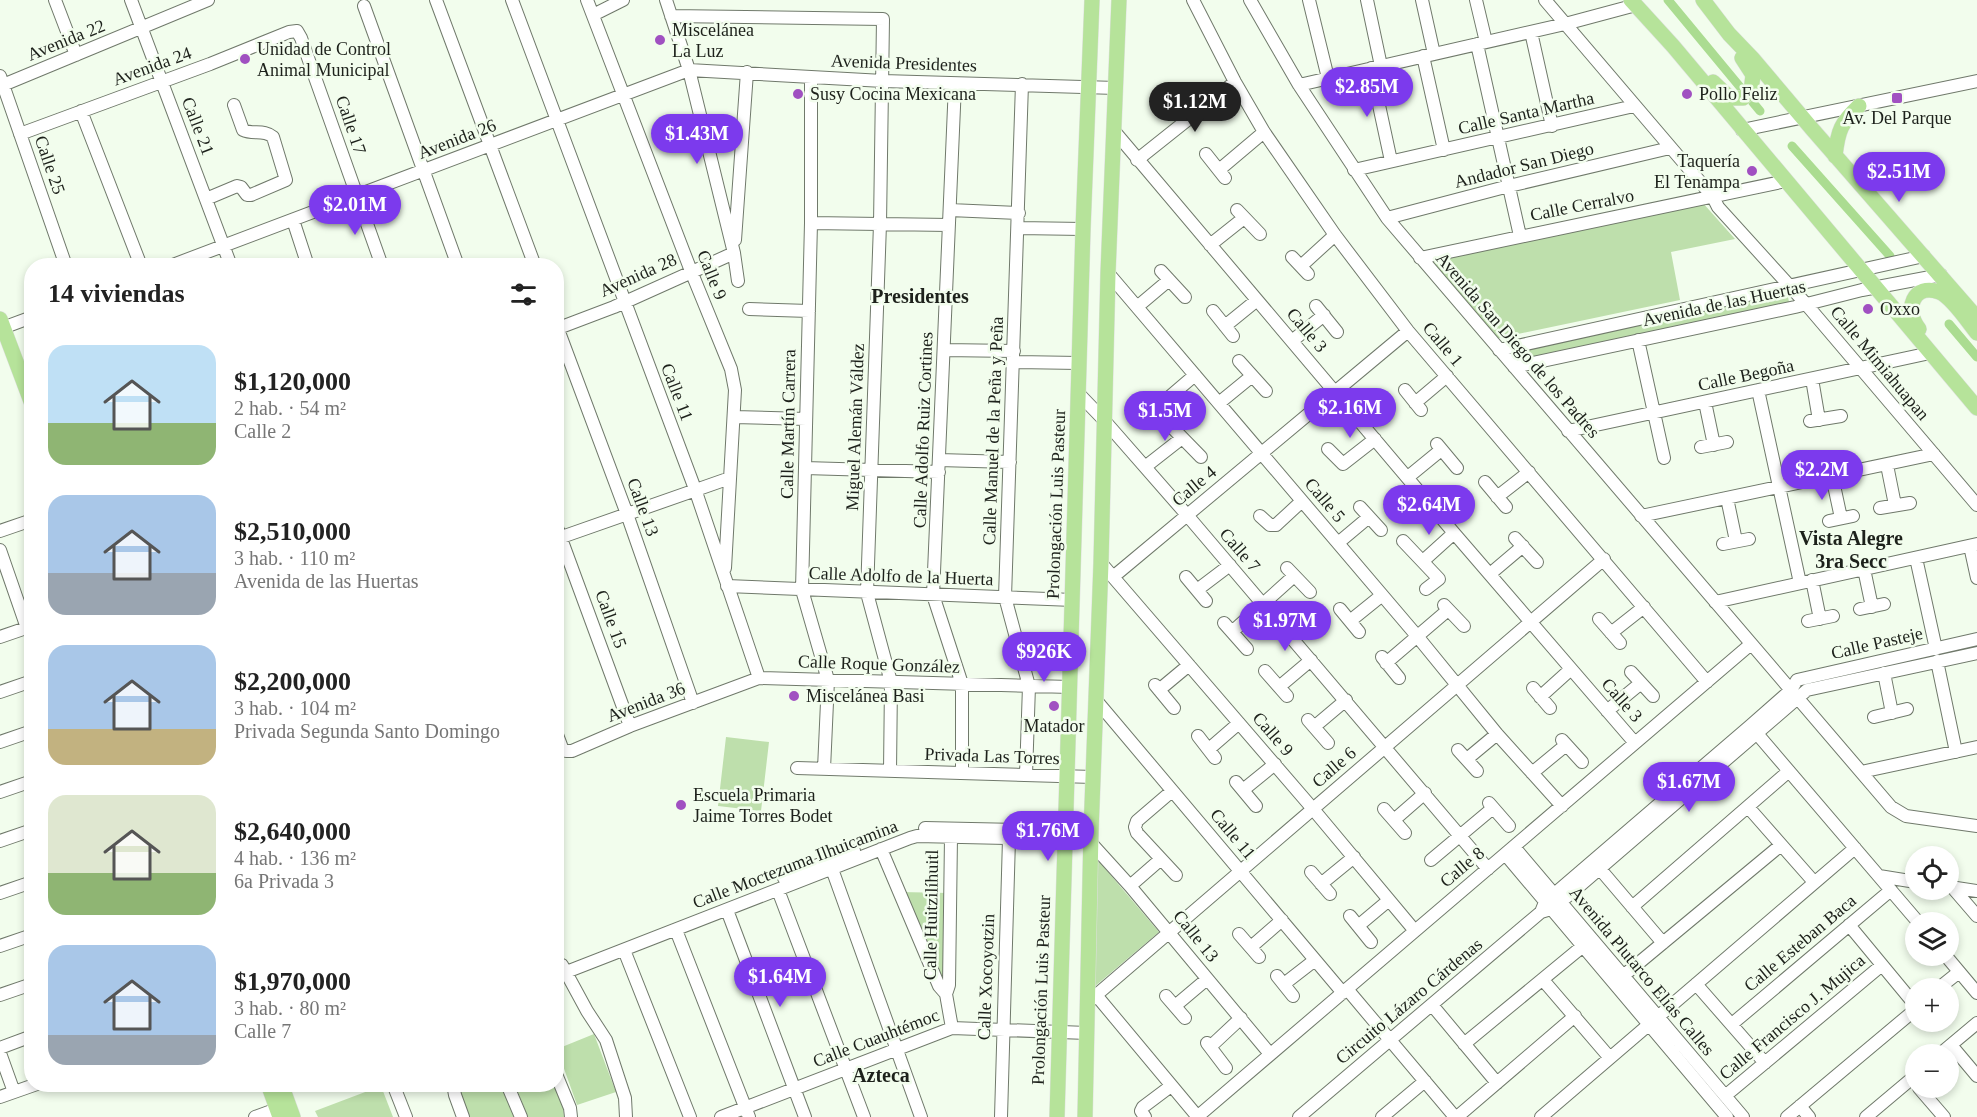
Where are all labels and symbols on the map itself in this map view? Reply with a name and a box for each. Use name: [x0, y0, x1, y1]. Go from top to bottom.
street label: Avenida 22: [24, 15, 108, 65]
place label: Miscelánea La Luz: [672, 20, 754, 61]
marker: Miscelánea La Luz: [653, 33, 667, 47]
place label: Unidad de Control Animal Municipal: [257, 39, 391, 80]
street label: Avenida 24: [110, 43, 194, 89]
street label: Avenida Presidentes: [831, 50, 977, 76]
marker: Unidad de Control Animal Municipal: [238, 52, 252, 66]
pin: $2.85M: [1318, 67, 1416, 118]
pin: $1.12M: [1146, 82, 1244, 133]
place label: Susy Cocina Mexicana: [810, 84, 976, 104]
place label: Pollo Feliz: [1699, 84, 1778, 104]
marker: Susy Cocina Mexicana: [791, 87, 805, 101]
marker: Pollo Feliz: [1680, 87, 1694, 101]
street label: Calle Santa Martha: [1456, 88, 1596, 138]
marker: Av. Del Parque: [1890, 91, 1904, 105]
street label: Calle 17: [332, 93, 370, 157]
street label: Calle 21: [178, 94, 218, 158]
place label: Av. Del Parque: [1843, 108, 1951, 128]
pin: $1.43M: [648, 114, 746, 165]
street label: Avenida 26: [415, 115, 499, 163]
street label: Calle 25: [31, 133, 69, 197]
street label: Andador San Diego: [1452, 138, 1596, 192]
place label: Taquería El Tenampa: [1654, 151, 1740, 192]
pin: $2.51M: [1850, 152, 1948, 203]
marker: Taquería El Tenampa: [1745, 164, 1759, 178]
pin: $2.01M: [306, 185, 404, 236]
street label: Calle Cerralvo: [1528, 185, 1636, 225]
street label: Calle 9: [693, 247, 731, 303]
street label: Avenida San Diego de los Padres: [1432, 248, 1604, 442]
street label: Avenida 28: [596, 249, 680, 301]
street label: Avenida de las Huertas: [1641, 276, 1807, 330]
district label: Presidentes: [871, 285, 969, 307]
place label: Oxxo: [1880, 299, 1920, 319]
street label: Calle Mimiahuapan: [1827, 302, 1933, 424]
marker: Oxxo: [1861, 302, 1875, 316]
street label: Calle 3: [1283, 304, 1331, 356]
street label: Calle Manuel de la Peña y Peña: [979, 316, 1007, 546]
street label: Calle 1: [1419, 318, 1467, 370]
street label: Calle Adolfo Ruiz Cortines: [910, 331, 936, 529]
street label: Miguel Alemán Váldez: [842, 343, 868, 511]
street label: Calle Martín Carrera: [777, 349, 799, 499]
street label: Calle Begoña: [1696, 355, 1796, 395]
street label: Calle 11: [657, 360, 697, 424]
pin: $2.16M: [1301, 388, 1399, 439]
pin: $1.5M: [1123, 391, 1207, 442]
street label: Prolongación Luis Pasteur: [1043, 409, 1069, 599]
pin: $2.2M: [1780, 450, 1864, 501]
street label: Calle 4: [1168, 462, 1220, 510]
street label: Calle 5: [1301, 474, 1349, 526]
street label: Calle 13: [623, 475, 663, 539]
pin: $2.64M: [1380, 485, 1478, 536]
street label: Calle 7: [1216, 524, 1264, 576]
district label: Vista Alegre 3ra Secc: [1799, 527, 1903, 572]
street label: Calle Adolfo de la Huerta: [808, 563, 994, 589]
street label: Calle 15: [591, 587, 631, 651]
pin: $1.97M: [1236, 601, 1334, 652]
street label: Calle Pasteje: [1829, 623, 1925, 663]
pin: $926K: [1002, 632, 1086, 683]
street label: Calle Roque González: [798, 651, 960, 677]
street label: Calle 3: [1598, 674, 1646, 726]
street label: Avenida 36: [604, 678, 688, 726]
place label: Miscelánea Basi: [806, 686, 924, 706]
marker: Miscelánea Basi: [787, 689, 801, 703]
marker: Matador: [1047, 699, 1061, 713]
street label: Calle 9: [1249, 708, 1297, 760]
place label: Matador: [1024, 716, 1084, 736]
street label: Calle 6: [1308, 743, 1360, 791]
street label: Privada Las Torres: [924, 744, 1060, 768]
pin: $1.67M: [1640, 762, 1738, 813]
place label: Escuela Primaria Jaime Torres Bodet: [693, 785, 832, 826]
marker: Escuela Primaria Jaime Torres Bodet: [674, 798, 688, 812]
street label: Calle 11: [1206, 805, 1260, 863]
pin: $1.76M: [999, 811, 1097, 862]
street label: Calle Moctezuma Ilhuicamina: [690, 816, 900, 912]
street label: Calle 8: [1436, 843, 1488, 891]
street label: Calle Huitzilíhuitl: [920, 850, 942, 980]
street label: Avenida Plutarco Elías Calles: [1566, 883, 1718, 1059]
street label: Calle Esteban Baca: [1740, 890, 1860, 996]
street label: Prolongación Luis Pasteur: [1028, 895, 1054, 1085]
street label: Calle 13: [1169, 906, 1223, 966]
street label: Calle Xocoyotzin: [974, 913, 998, 1041]
street label: Circuito Lázaro Cárdenas: [1332, 934, 1486, 1068]
street label: Calle Francisco J. Mujica: [1715, 950, 1869, 1084]
pin: $1.64M: [731, 957, 829, 1008]
street label: Calle Cuauhtémoc: [810, 1005, 942, 1071]
district label: Azteca: [852, 1064, 910, 1086]

